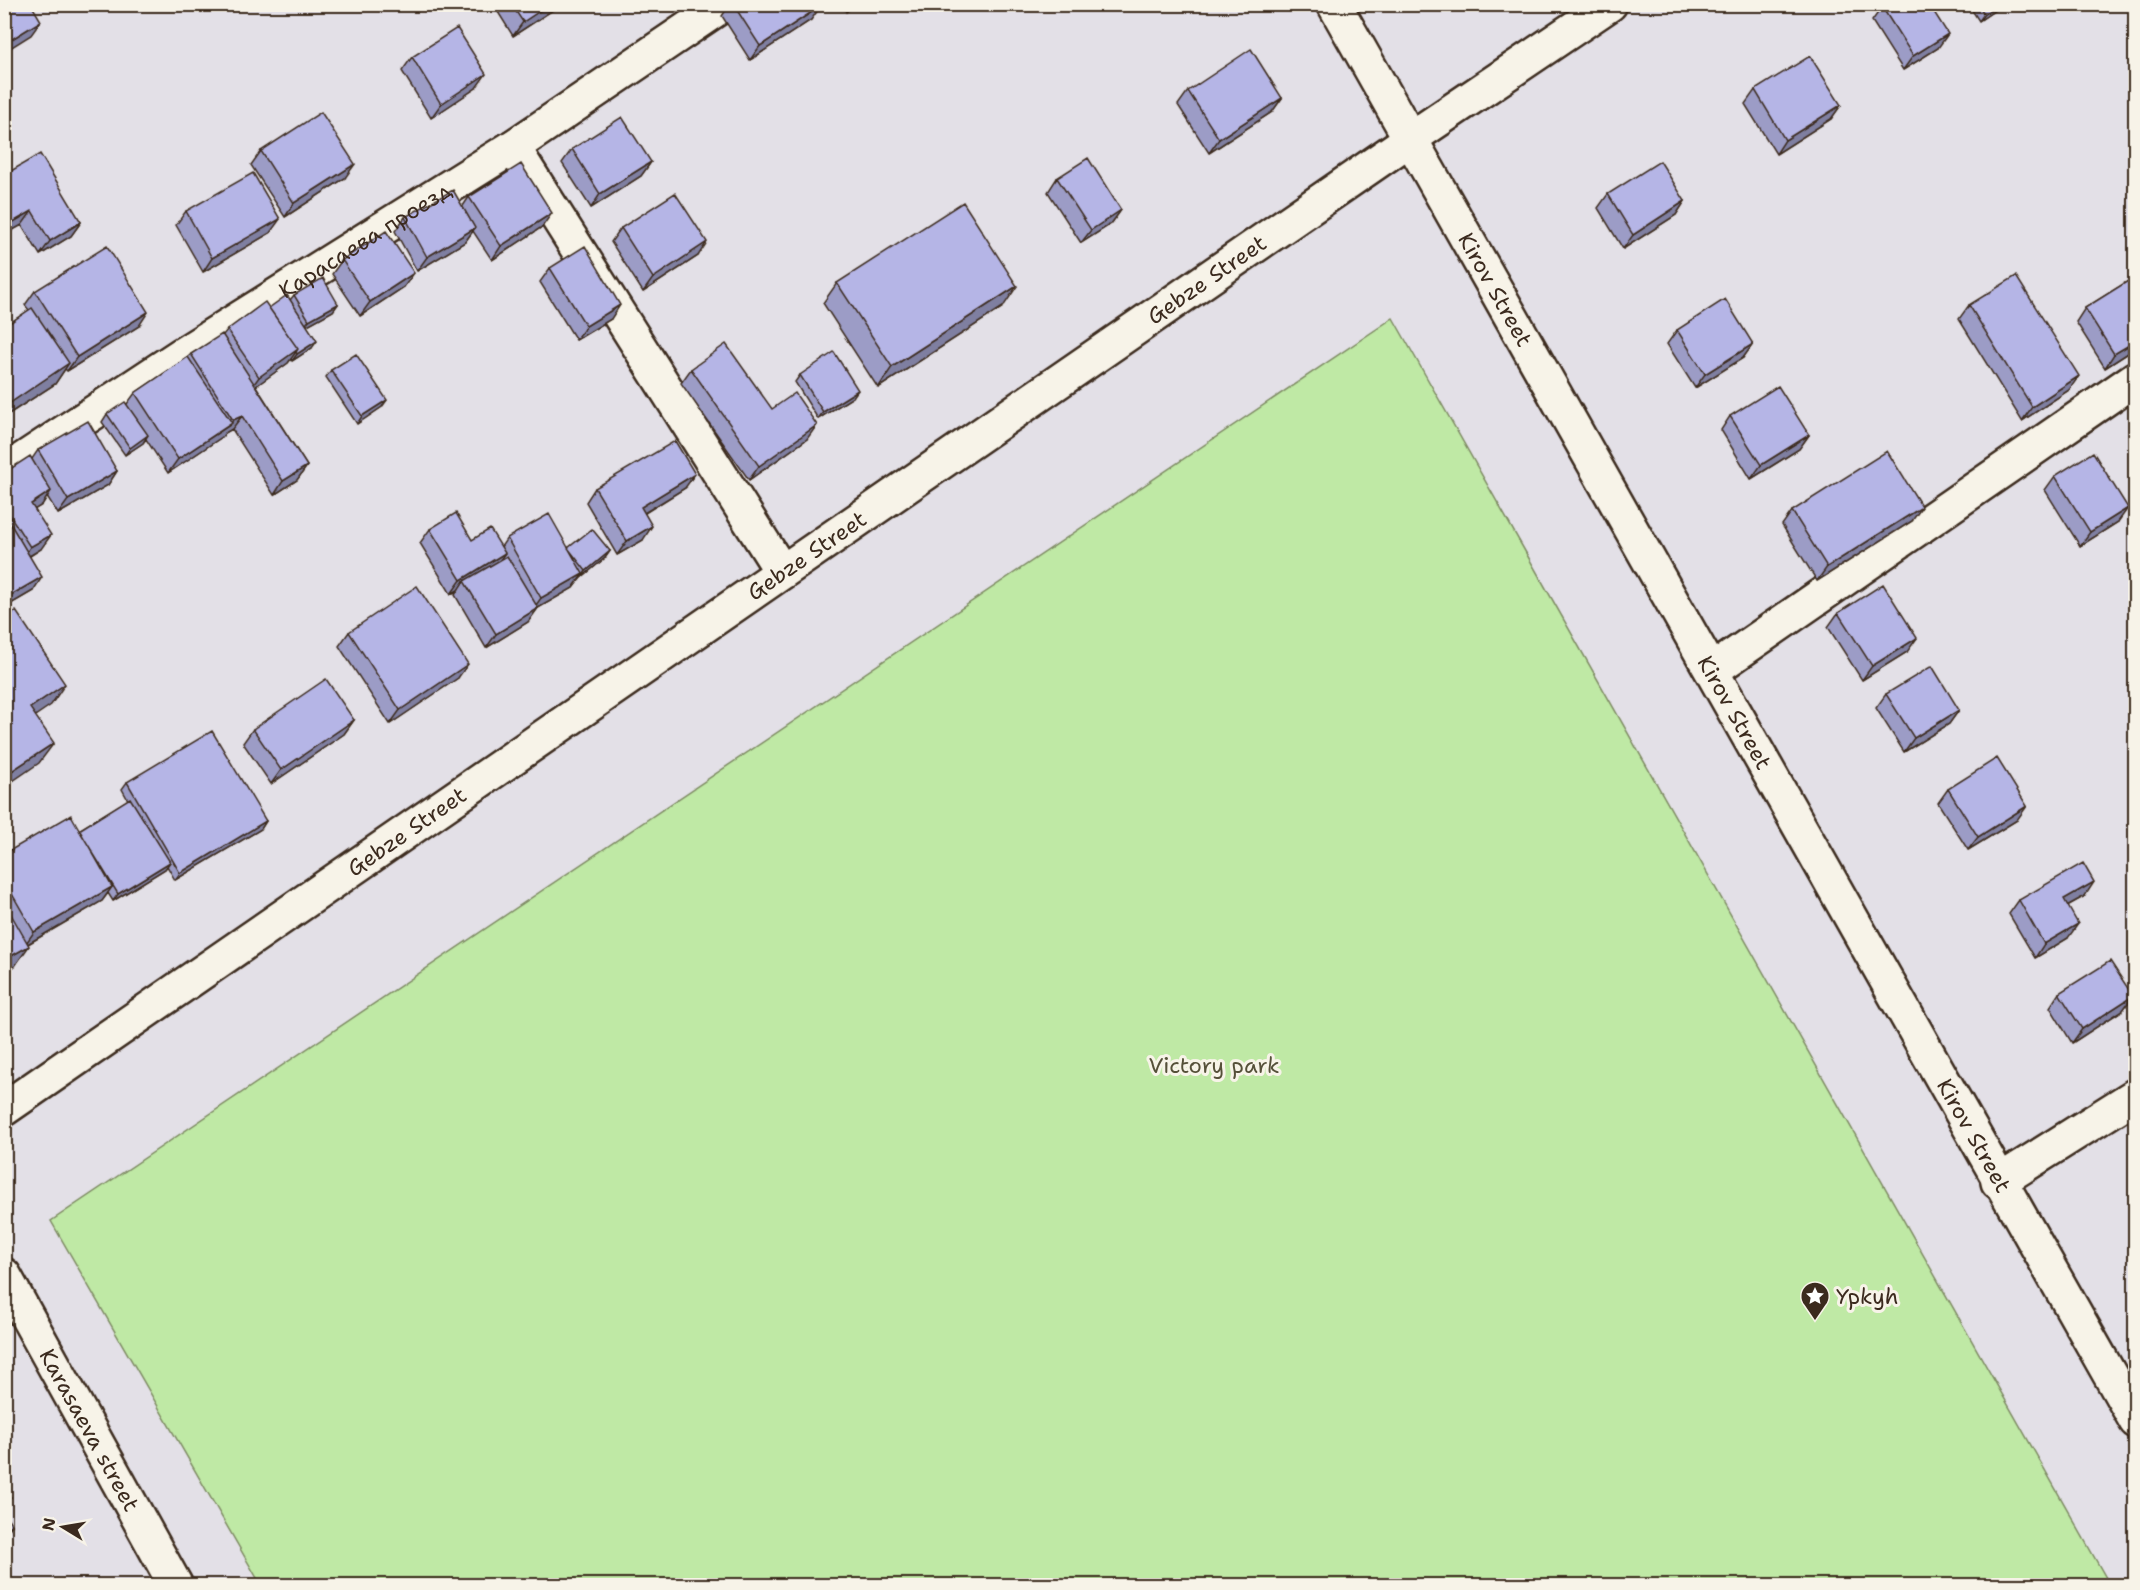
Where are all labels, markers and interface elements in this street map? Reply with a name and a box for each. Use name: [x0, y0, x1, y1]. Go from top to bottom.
street label: Карасаева проезд: [273, 175, 456, 305]
street label: Kirov Street: [1452, 227, 1539, 352]
street label: Gebze Street: [1141, 228, 1272, 331]
street label: Gebze Street: [741, 504, 872, 607]
street label: Kirov Street: [1691, 650, 1779, 775]
street label: Gebze Street: [341, 780, 472, 883]
park label: Victory park: [1148, 1051, 1280, 1080]
street label: Kirov Street: [1931, 1073, 2018, 1198]
place icon: Ypkyh: [1799, 1280, 1831, 1322]
place label: Ypkyh: [1836, 1282, 1899, 1311]
street label: Karasaeva street: [33, 1343, 146, 1516]
north arrow: [33, 1497, 93, 1557]
text: N: [37, 1516, 60, 1532]

